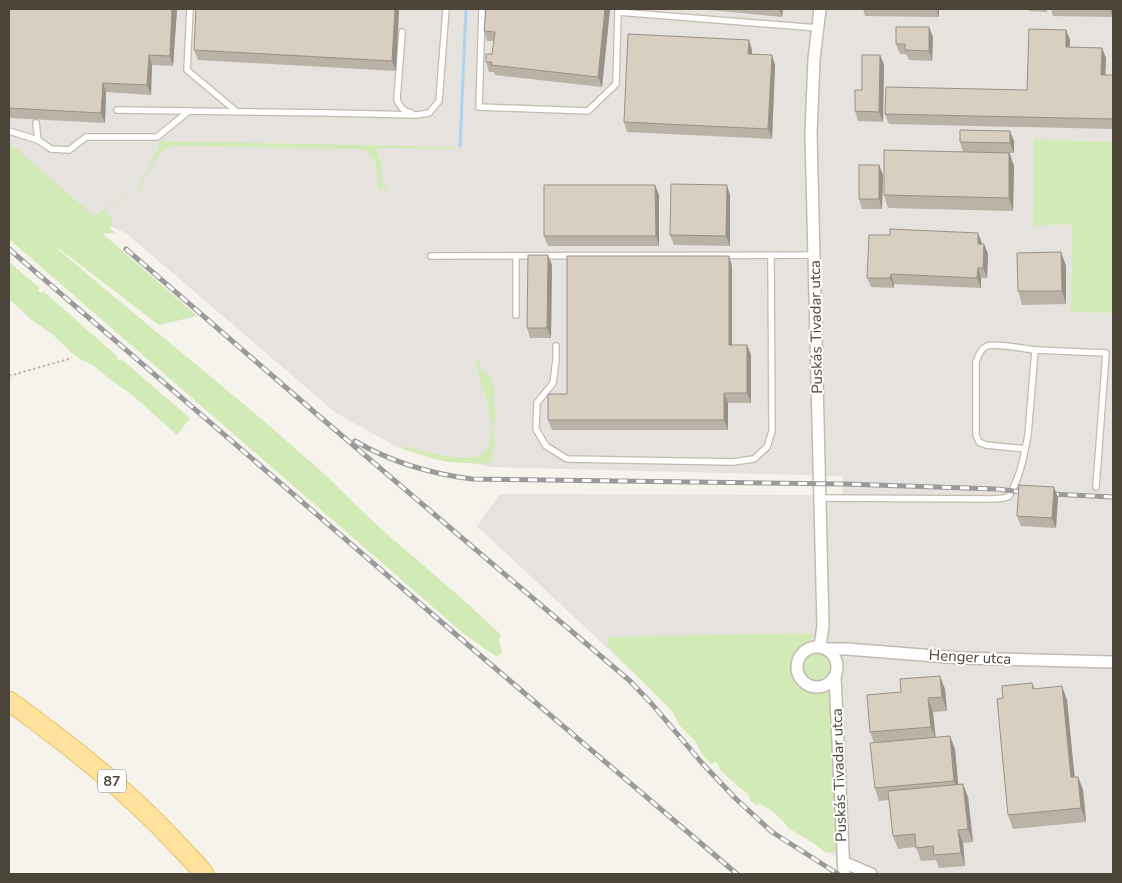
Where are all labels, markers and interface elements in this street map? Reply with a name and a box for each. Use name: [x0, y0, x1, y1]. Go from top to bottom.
street label: Puskás Tivadar utca: [805, 260, 827, 394]
street label: Henger utca: [928, 645, 1012, 669]
street label: Puskás Tivadar utca: [827, 708, 851, 842]
road number: 87: [98, 769, 126, 792]

